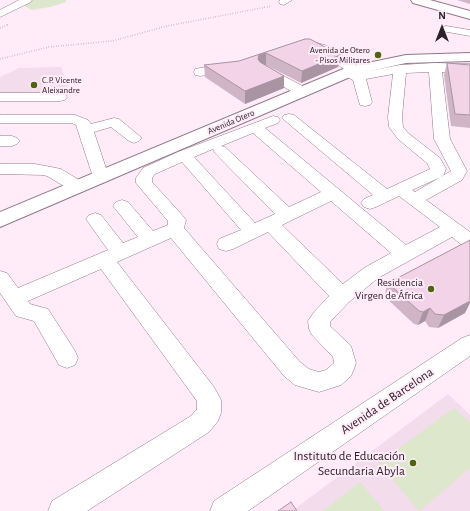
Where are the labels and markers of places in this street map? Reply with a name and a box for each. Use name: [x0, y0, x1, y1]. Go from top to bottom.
place label: Avenida de Otero - Pisos Militares: [310, 45, 370, 66]
marker: Avenida de Otero - Pisos Militares: [373, 50, 383, 60]
place label: C.P. Vicente Aleixandre: [42, 75, 82, 96]
marker: C.P. Vicente Aleixandre: [29, 80, 39, 90]
place label: Residencia Virgen de África: [355, 276, 423, 302]
marker: Residencia Virgen de África: [426, 284, 436, 294]
place label: Instituto de Educación Secundaria Abyla: [293, 448, 405, 479]
marker: Instituto de Educación Secundaria Abyla: [408, 458, 418, 468]

